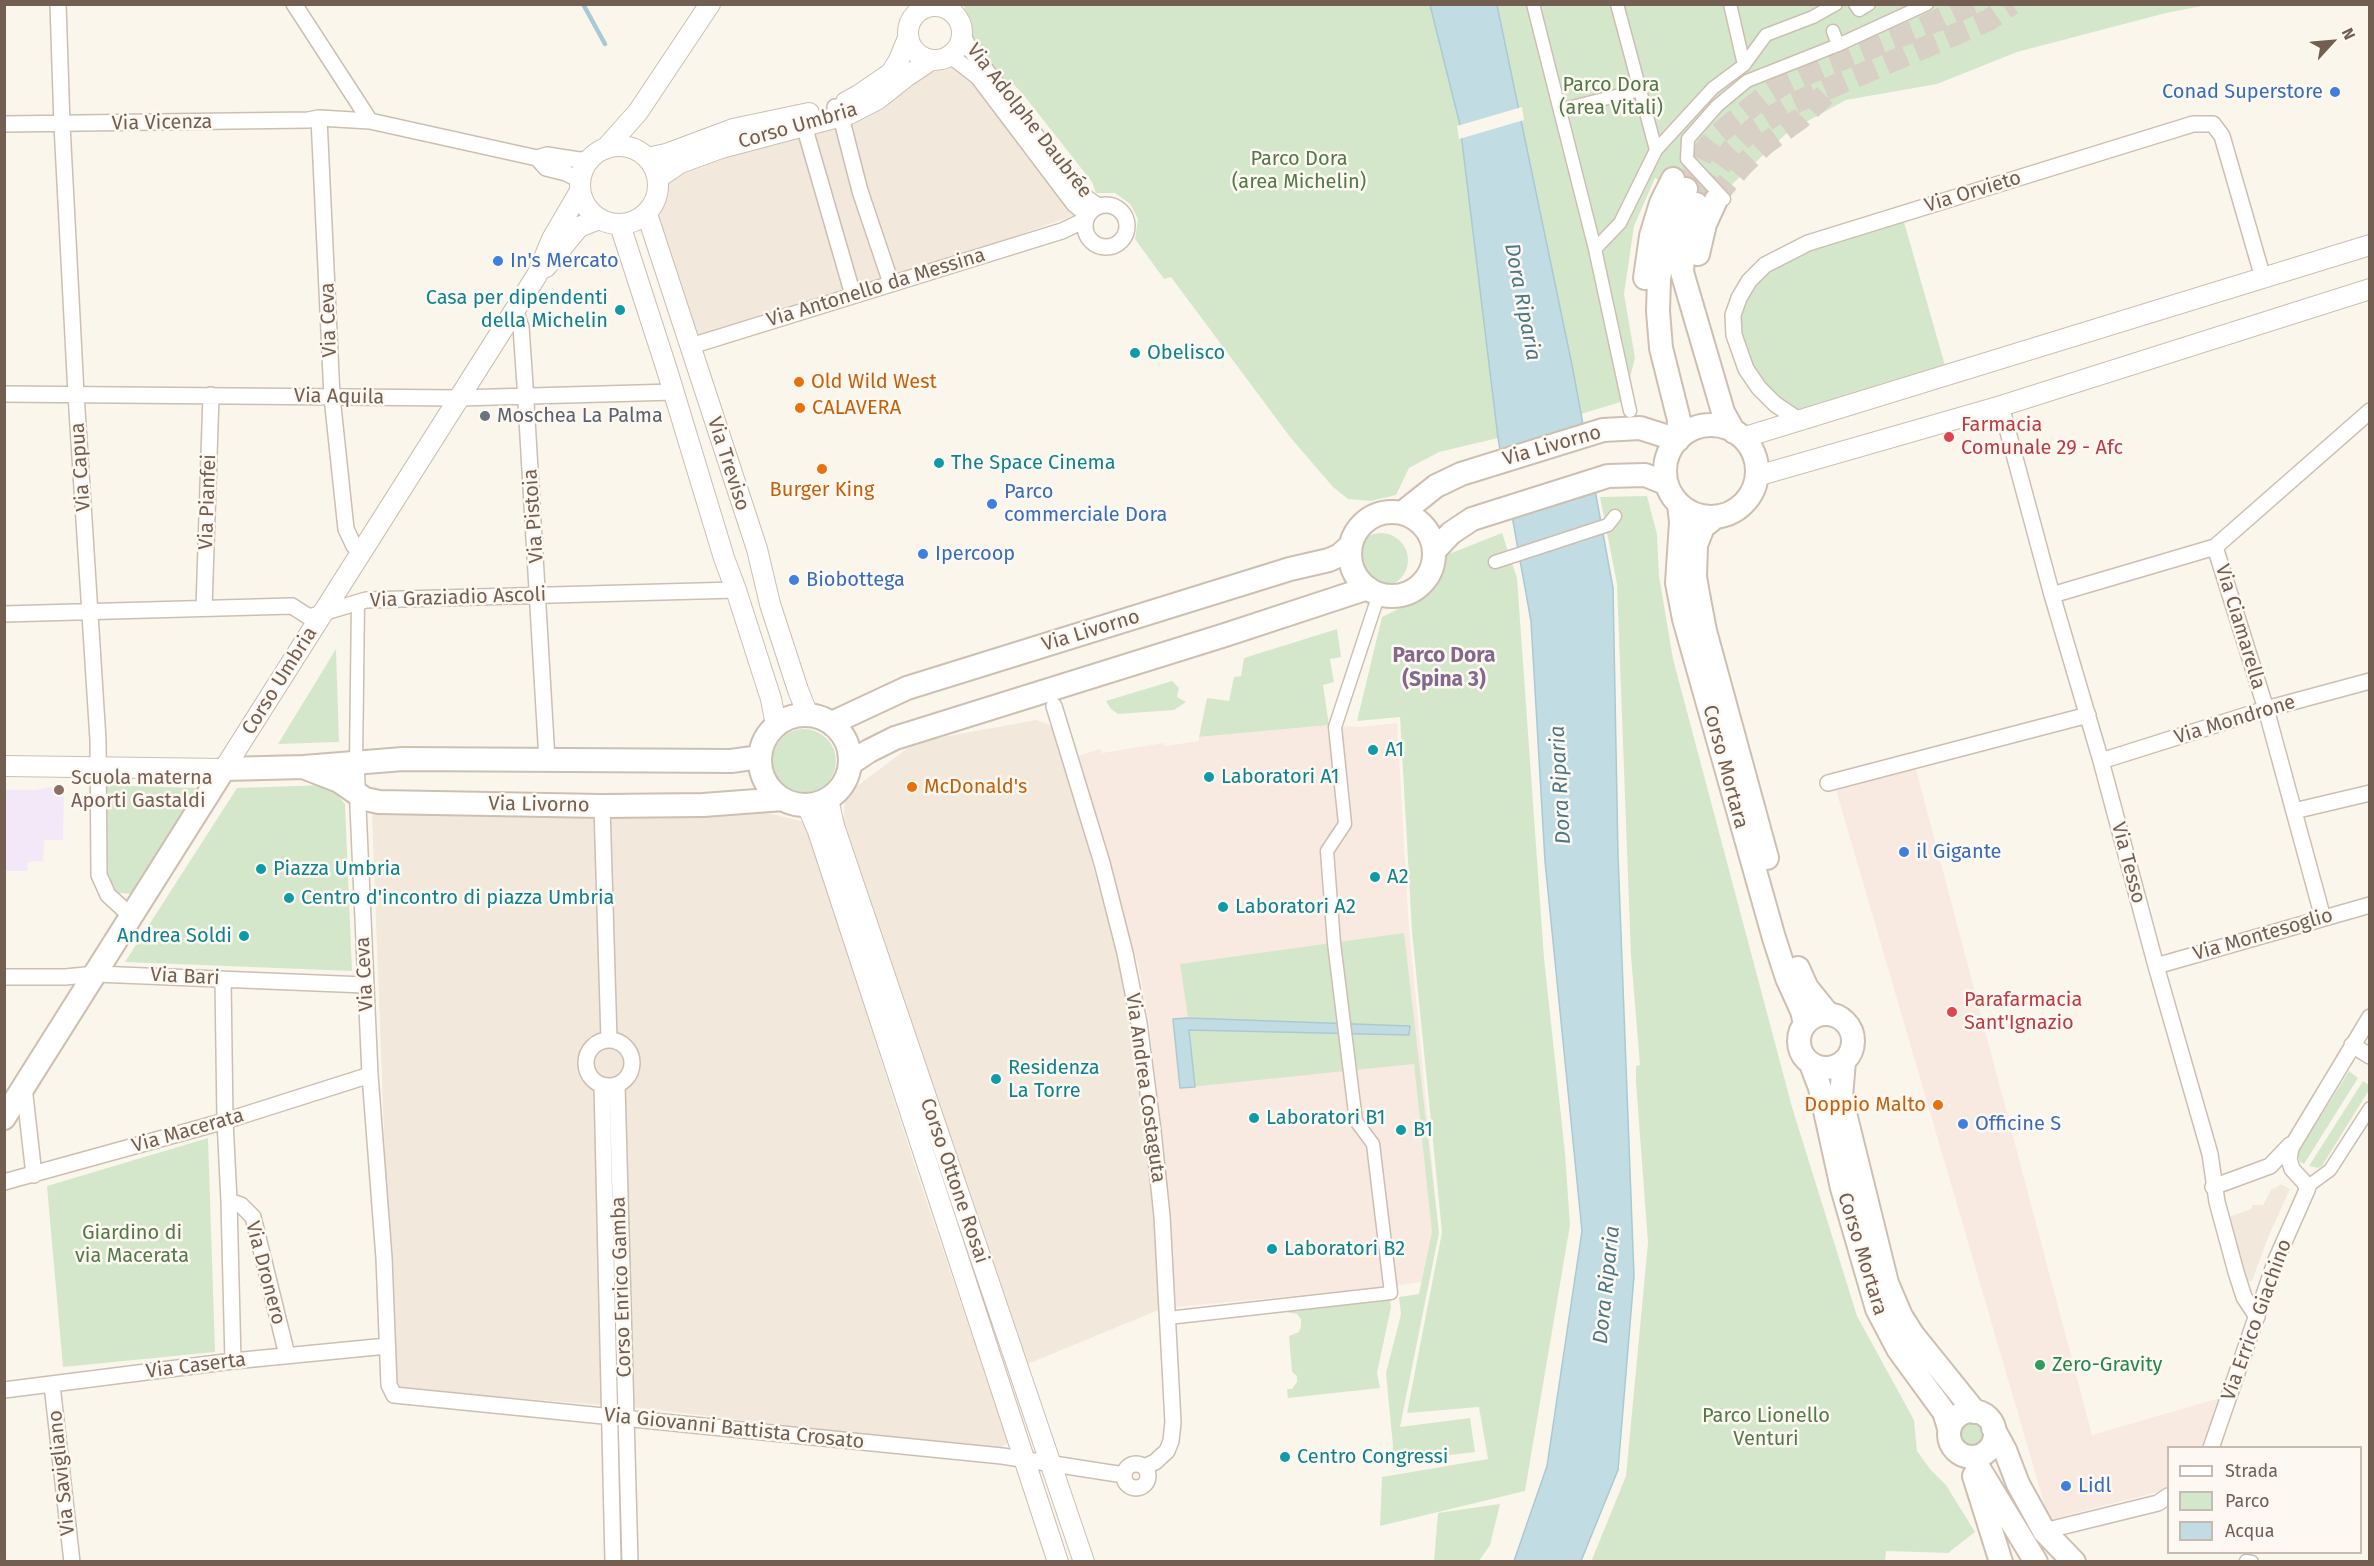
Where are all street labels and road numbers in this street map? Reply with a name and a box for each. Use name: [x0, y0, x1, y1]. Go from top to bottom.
street label: Via Adolphe Daubrée: [961, 39, 1097, 203]
street label: Corso Umbria: [736, 98, 860, 154]
street label: Via Vicenza: [111, 110, 213, 136]
street label: Via Orvieto: [1922, 166, 2024, 218]
street label: Via Antonello da Messina: [764, 243, 988, 333]
street label: Via Ceva: [316, 282, 342, 358]
street label: Via Aquila: [294, 384, 384, 410]
street label: Via Treviso: [702, 414, 754, 514]
street label: Via Livorno: [1500, 421, 1604, 471]
street label: Via Capua: [66, 422, 96, 512]
street label: Via Pianfei: [194, 454, 222, 550]
street label: Via Pistoia: [519, 468, 549, 564]
street label: Via Ciamarella: [2210, 562, 2270, 692]
street label: Via Graziadio Ascoli: [369, 583, 547, 613]
street label: Via Livorno: [1039, 605, 1143, 657]
street label: Corso Umbria: [237, 623, 323, 739]
street label: Via Mondrone: [2172, 690, 2298, 750]
street label: Corso Mortara: [1697, 703, 1753, 831]
street label: Via Livorno: [488, 792, 590, 818]
street label: Via Tesso: [2106, 820, 2150, 906]
street label: Via Montesoglio: [2190, 904, 2336, 966]
street label: Via Ceva: [351, 936, 379, 1012]
street label: Via Bari: [150, 963, 220, 991]
street label: Via Andrea Costaguta: [1120, 992, 1170, 1184]
street label: Corso Ottone Rosai: [915, 1095, 993, 1267]
street label: Via Macerata: [129, 1104, 247, 1158]
street label: Corso Mortara: [1832, 1190, 1892, 1318]
street label: Corso Enrico Gamba: [607, 1196, 637, 1378]
street label: Via Dronero: [240, 1219, 290, 1327]
street label: Via Errico Giachino: [2217, 1236, 2297, 1404]
street label: Via Caserta: [145, 1348, 247, 1384]
street label: Via Giovanni Battista Crosato: [603, 1403, 865, 1455]
street label: Via Savigliano: [43, 1409, 81, 1537]

